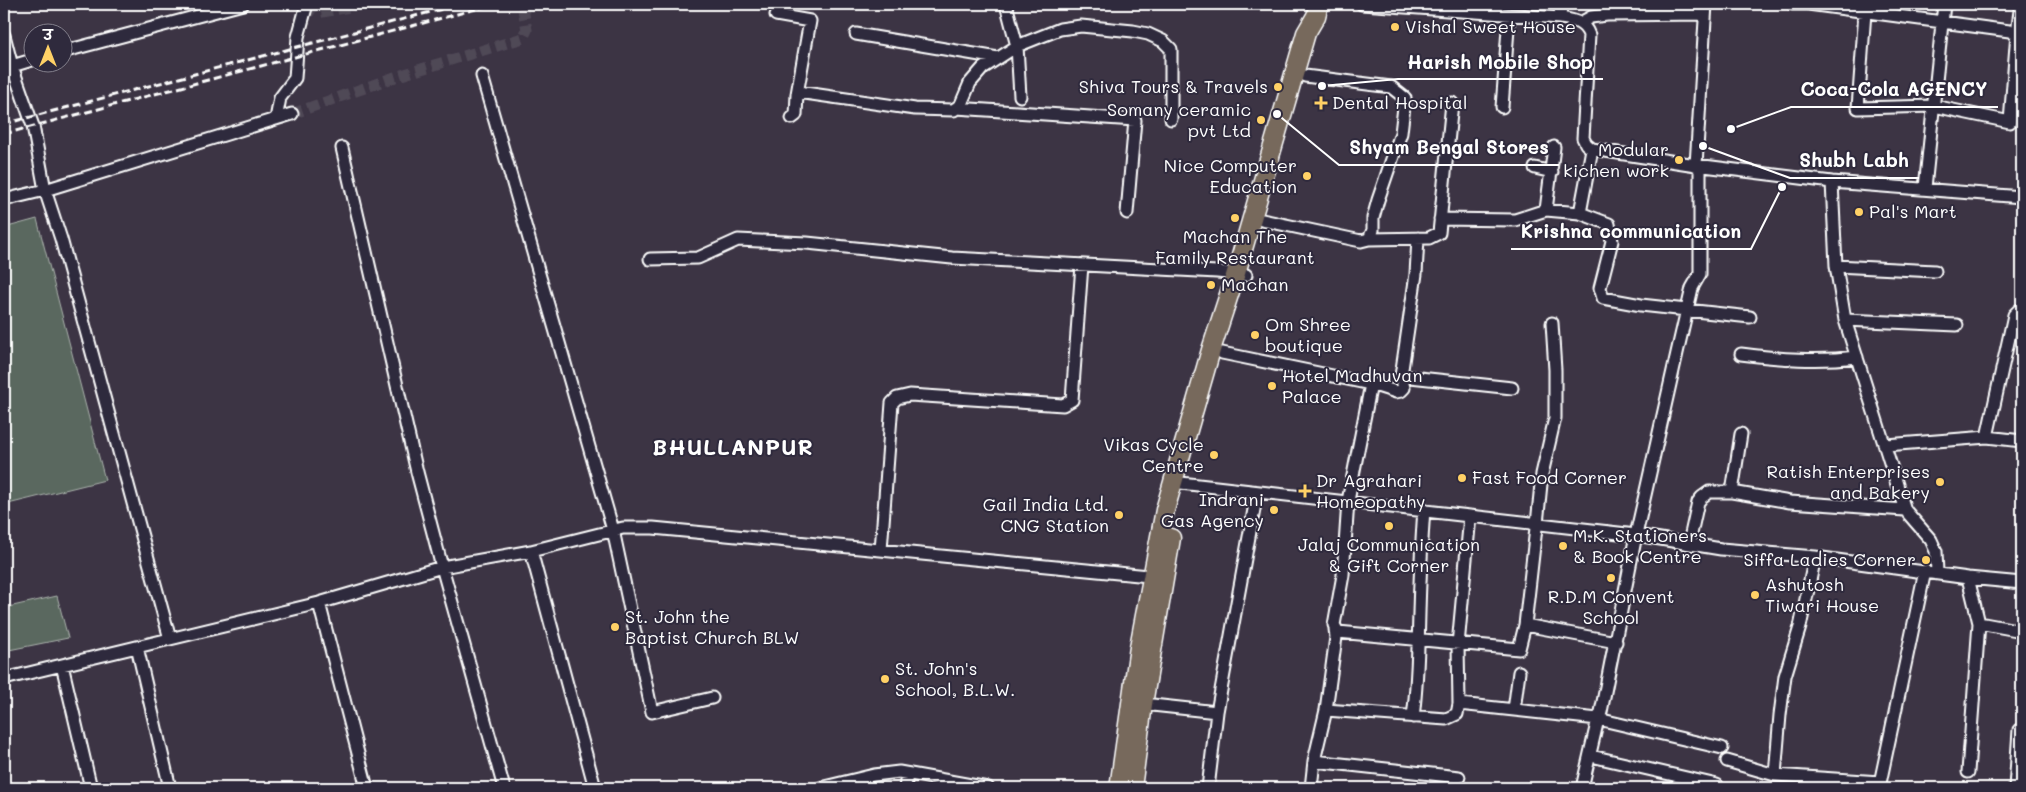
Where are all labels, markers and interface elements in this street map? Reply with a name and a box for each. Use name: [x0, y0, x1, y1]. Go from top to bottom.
place label: Vishal Sweet House: [1405, 14, 1576, 38]
marker: Vishal Sweet House: [1389, 21, 1401, 33]
north arrow: [22, 22, 72, 72]
text: उ: [41, 25, 54, 44]
callout: Harish Mobile Shop: [1398, 45, 1603, 79]
text: Harish Mobile Shop: [1407, 49, 1593, 74]
callout: Coca-Cola AGENCY: [1791, 73, 1998, 107]
place label: Shiva Tours & Travels: [1079, 74, 1268, 98]
text: Coca-Cola AGENCY: [1801, 76, 1987, 101]
marker: Shiva Tours & Travels: [1272, 81, 1284, 93]
place label: Dental Hospital: [1332, 90, 1467, 114]
marker: Dental Hospital: [1314, 96, 1328, 110]
place label: Somany ceramic pvt Ltd: [1107, 97, 1251, 142]
marker: Somany ceramic pvt Ltd: [1255, 114, 1267, 126]
callout: Shyam Bengal Stores: [1339, 131, 1559, 165]
text: Shyam Bengal Stores: [1349, 134, 1549, 159]
place label: Modular kichen work: [1563, 137, 1669, 182]
callout: Shubh Labh: [1790, 144, 1919, 178]
text: Shubh Labh: [1799, 147, 1909, 172]
place label: Nice Computer Education: [1164, 153, 1297, 198]
marker: Modular kichen work: [1673, 154, 1685, 166]
marker: Nice Computer Education: [1301, 170, 1313, 182]
place label: Pal's Mart: [1869, 199, 1957, 223]
marker: Pal's Mart: [1853, 206, 1865, 218]
marker: Machan The Family Restaurant: [1229, 212, 1241, 224]
callout: Krishna communication: [1511, 215, 1751, 249]
text: Krishna communication: [1521, 218, 1741, 243]
place label: Machan The Family Restaurant: [1155, 224, 1315, 269]
place label: Machan: [1221, 272, 1288, 296]
marker: Machan: [1205, 279, 1217, 291]
place label: Om Shree boutique: [1265, 312, 1351, 357]
marker: Om Shree boutique: [1249, 329, 1261, 341]
place label: Hotel Madhuvan Palace: [1282, 363, 1423, 408]
marker: Hotel Madhuvan Palace: [1266, 380, 1278, 392]
district label: BHULLANPUR: [652, 432, 814, 461]
place label: Vikas Cycle Centre: [1103, 432, 1204, 477]
marker: Vikas Cycle Centre: [1208, 449, 1220, 461]
place label: Ratish Enterprises and Bakery: [1766, 459, 1930, 504]
place label: Fast Food Corner: [1472, 465, 1627, 489]
place label: Dr Agrahari Homeopathy: [1316, 468, 1425, 513]
marker: Fast Food Corner: [1456, 472, 1468, 484]
marker: Ratish Enterprises and Bakery: [1934, 476, 1946, 488]
marker: Dr Agrahari Homeopathy: [1298, 484, 1312, 498]
place label: Indrani Gas Agency: [1161, 487, 1264, 532]
place label: Gail India Ltd. CNG Station: [983, 492, 1109, 537]
marker: Indrani Gas Agency: [1268, 504, 1280, 516]
marker: Gail India Ltd. CNG Station: [1113, 509, 1125, 521]
marker: Jalaj Communication & Gift Corner: [1383, 520, 1395, 532]
place label: M.K. Stationers & Book Centre: [1573, 523, 1707, 568]
place label: Jalaj Communication & Gift Corner: [1298, 532, 1480, 577]
marker: M.K. Stationers & Book Centre: [1557, 540, 1569, 552]
place label: Siffa Ladies Corner: [1743, 547, 1916, 571]
marker: Siffa Ladies Corner: [1920, 554, 1932, 566]
marker: R.D.M Convent School: [1605, 572, 1617, 584]
place label: Ashutosh Tiwari House: [1765, 572, 1879, 617]
place label: R.D.M Convent School: [1548, 584, 1674, 629]
marker: Ashutosh Tiwari House: [1749, 589, 1761, 601]
place label: St. John the Baptist Church BLW: [625, 604, 799, 649]
marker: St. John the Baptist Church BLW: [609, 621, 621, 633]
place label: St. John's School, B.L.W.: [895, 656, 1015, 701]
marker: St. John's School, B.L.W.: [879, 673, 891, 685]

